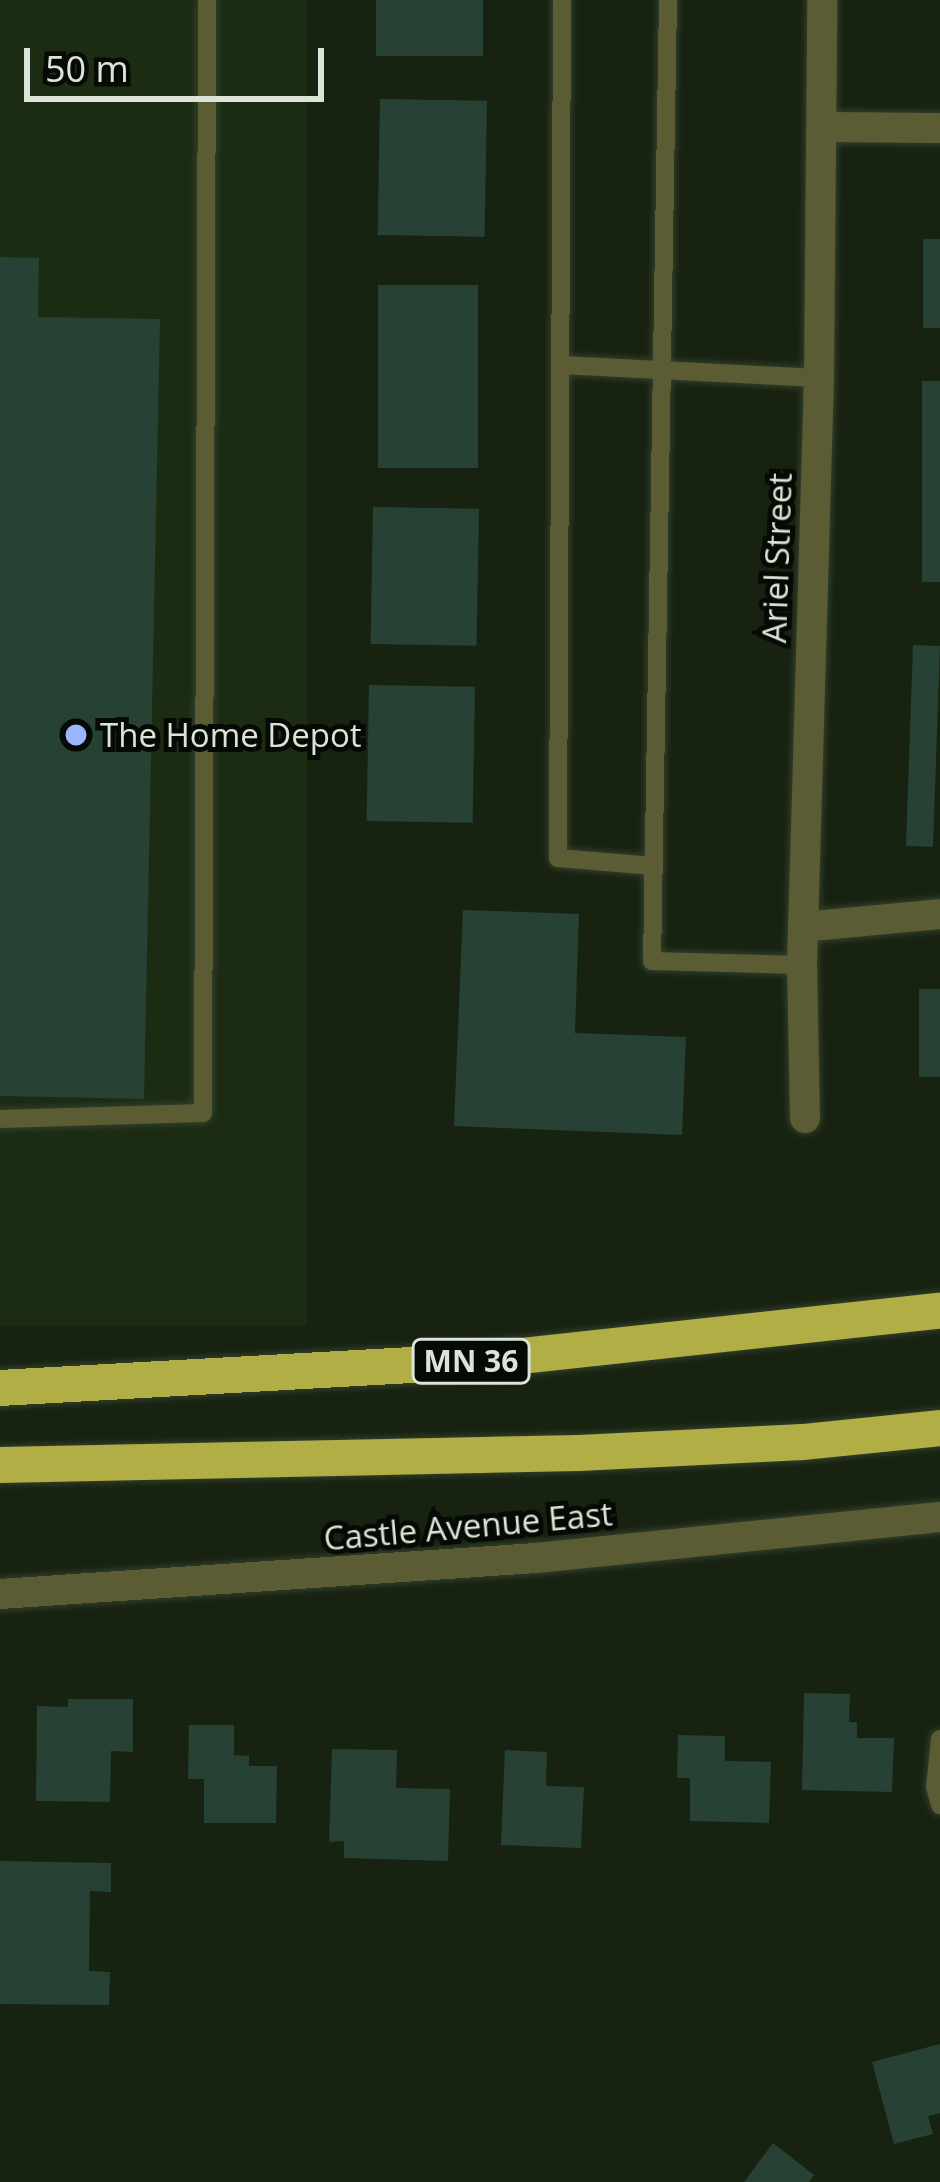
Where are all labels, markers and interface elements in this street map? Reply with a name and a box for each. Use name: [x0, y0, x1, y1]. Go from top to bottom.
scale bar: [30, 24, 330, 98]
text: 50 m: [45, 44, 129, 93]
street label: Ariel Street: [754, 472, 800, 644]
place label: The Home Depot: [100, 715, 362, 755]
marker: The Home Depot: [63, 722, 89, 748]
road number: MN 36: [411, 1337, 531, 1385]
street label: Castle Avenue East: [322, 1494, 614, 1558]

